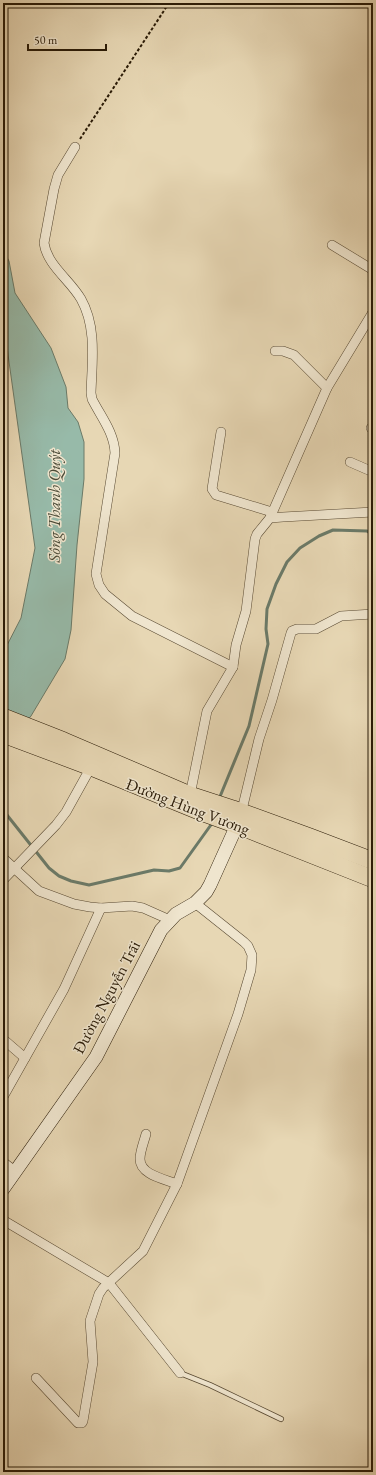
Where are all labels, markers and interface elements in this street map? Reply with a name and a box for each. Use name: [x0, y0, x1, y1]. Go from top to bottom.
scale bar: [28, 26, 106, 52]
text: 50 m: [34, 32, 58, 48]
water label: Sông Thanh Quýt: [43, 449, 65, 563]
street label: Đường Hùng Vương: [123, 773, 254, 840]
street label: Đường Nguyễn Trãi: [68, 937, 145, 1057]

